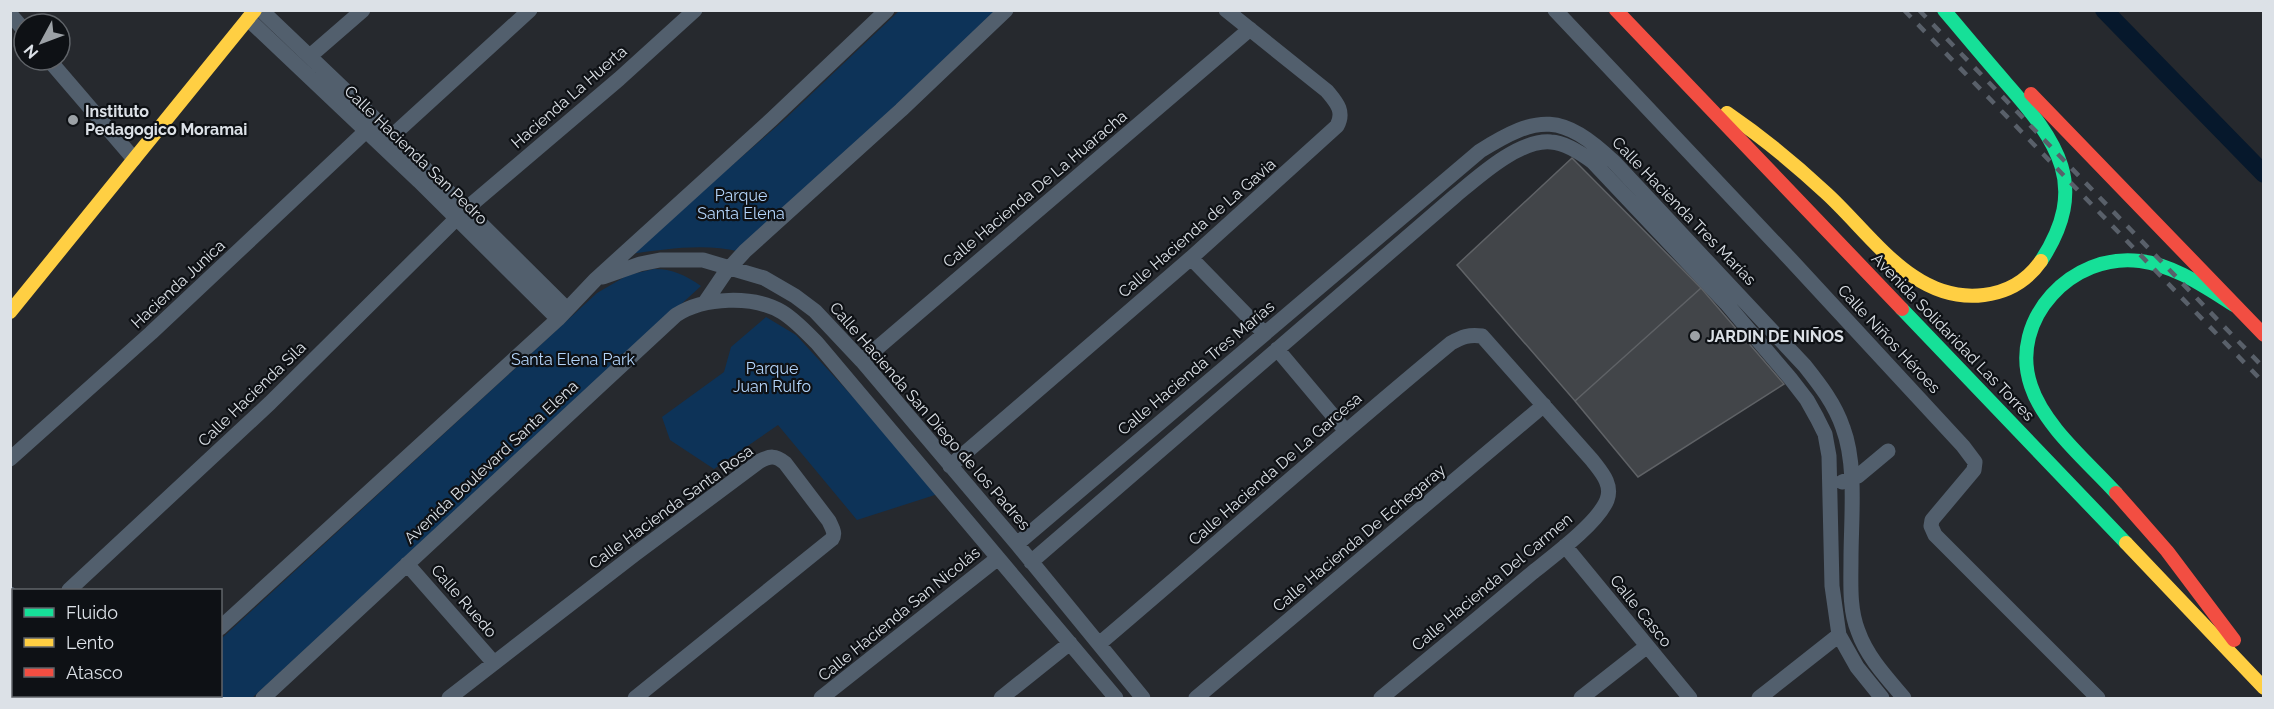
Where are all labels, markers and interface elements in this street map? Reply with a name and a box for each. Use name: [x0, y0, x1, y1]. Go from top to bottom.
north arrow: [12, 12, 72, 72]
text: N: [20, 41, 42, 62]
street label: Hacienda La Huerta: [507, 42, 631, 152]
street label: Calle Hacienda San Pedro: [340, 82, 492, 228]
place label: Instituto Pedagogico Moramai: [85, 102, 247, 139]
street label: Calle Hacienda De La Huaracha: [939, 106, 1131, 272]
marker: Instituto Pedagogico Moramai: [66, 113, 80, 127]
street label: Calle Hacienda Tres Marías: [1608, 133, 1760, 289]
street label: Calle Hacienda de La Gavia: [1114, 154, 1280, 302]
park label: Parque Santa Elena: [697, 186, 785, 223]
street label: Hacienda Junica: [127, 236, 229, 332]
street label: Avenida Solidaridad Las Torres: [1868, 249, 2039, 425]
street label: Calle Niños Héroes: [1834, 281, 1944, 397]
street label: Calle Hacienda Tres Marías: [1114, 297, 1278, 439]
street label: Calle Hacienda San Diego de los Padres: [826, 298, 1034, 534]
place label: JARDIN DE NIÑOS: [1707, 326, 1844, 346]
marker: JARDIN DE NIÑOS: [1688, 329, 1702, 343]
street label: Calle Hacienda Sila: [194, 338, 310, 450]
park label: Santa Elena Park: [511, 350, 636, 369]
park label: Parque Juan Rulfo: [733, 359, 811, 396]
street label: Avenida Boulevard Santa Elena: [400, 376, 582, 548]
street label: Calle Hacienda De La Garcesa: [1185, 389, 1365, 549]
street label: Calle Hacienda Santa Rosa: [585, 441, 757, 573]
street label: Calle Hacienda De Echegaray: [1269, 460, 1449, 616]
street label: Calle Hacienda Del Carmen: [1408, 509, 1576, 655]
street label: Calle Hacienda San Nicolás: [814, 543, 984, 685]
street label: Calle Ruedo: [427, 561, 501, 641]
street label: Calle Casco: [1606, 571, 1676, 651]
legend: [12, 589, 222, 697]
text: Fluido: [66, 602, 118, 623]
text: Lento: [66, 632, 114, 653]
text: Atasco: [66, 662, 123, 683]

